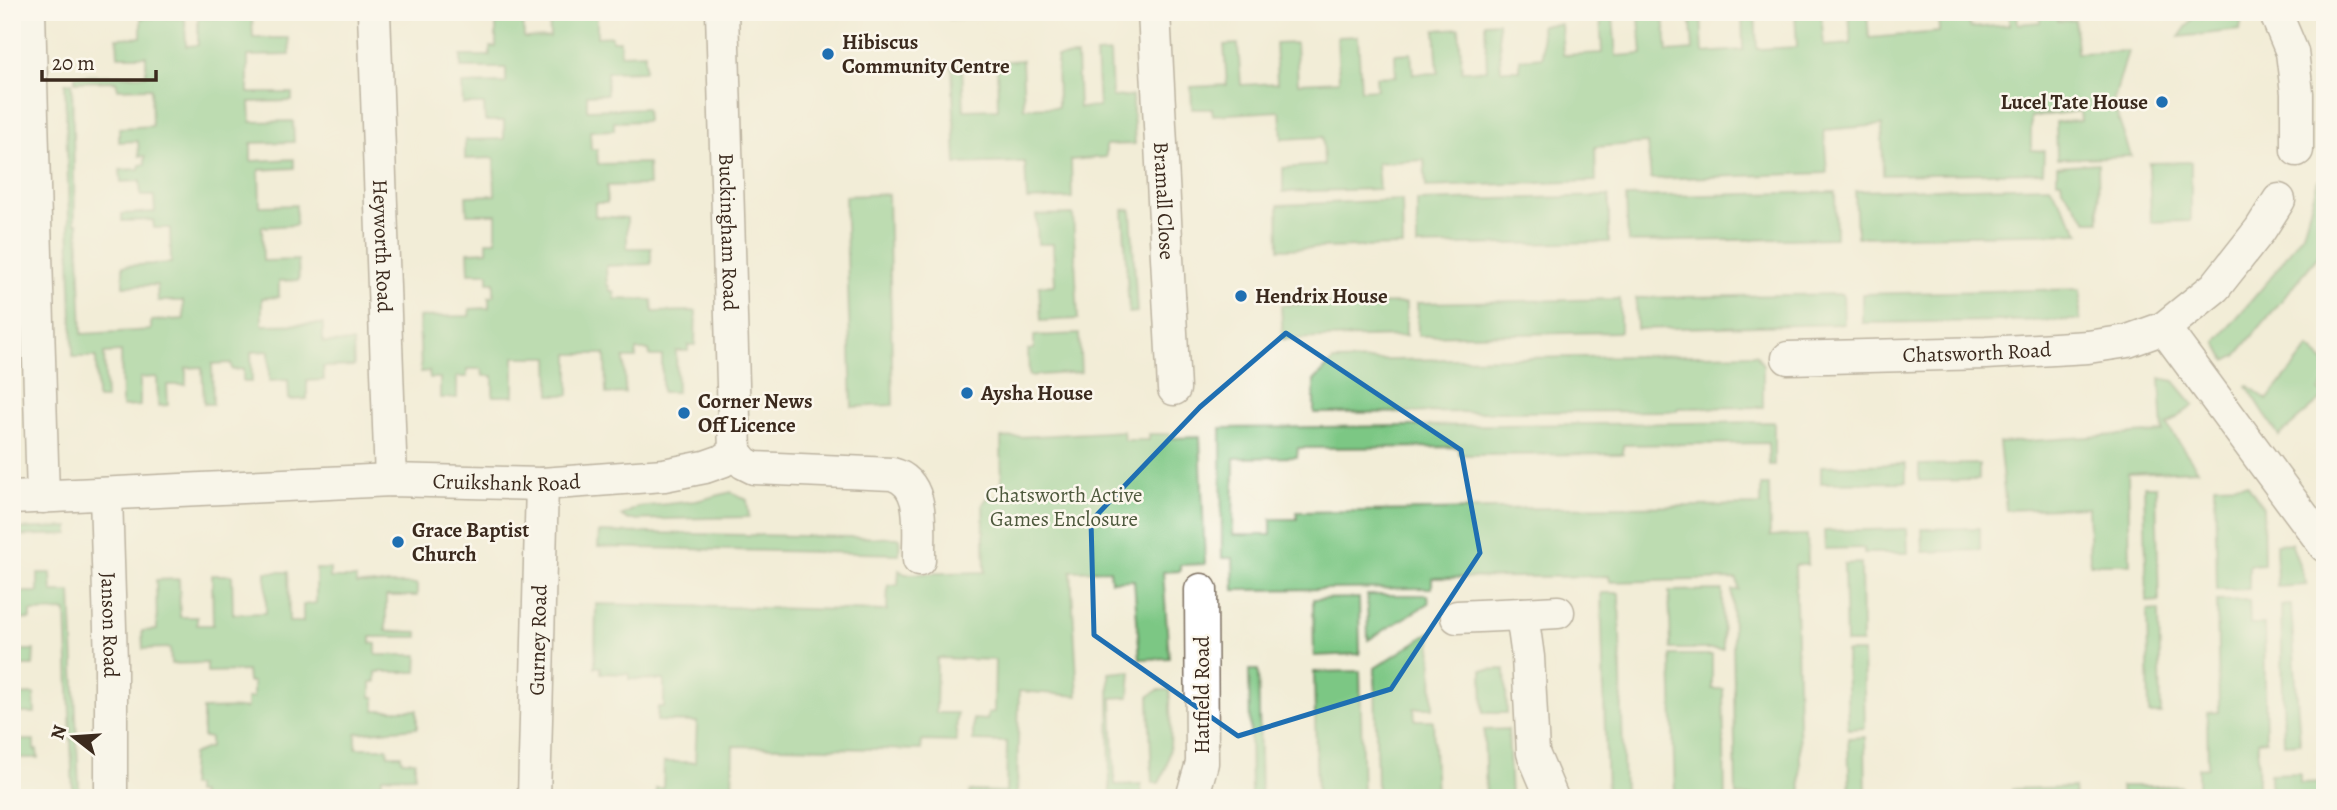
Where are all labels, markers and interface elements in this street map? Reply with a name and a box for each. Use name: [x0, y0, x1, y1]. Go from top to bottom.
place label: Hibiscus Community Centre: [842, 28, 1010, 80]
scale bar: [42, 38, 156, 82]
marker: Hibiscus Community Centre: [820, 46, 836, 62]
text: 20 m: [52, 49, 95, 77]
place label: Lucel Tate House: [2000, 88, 2148, 116]
marker: Lucel Tate House: [2154, 94, 2170, 110]
street label: Bramall Close: [1147, 141, 1181, 261]
street label: Buckingham Road: [712, 153, 745, 312]
street label: Heyworth Road: [366, 179, 399, 314]
place label: Hendrix House: [1255, 282, 1388, 310]
marker: Hendrix House: [1233, 288, 1249, 304]
street label: Chatsworth Road: [1902, 335, 2053, 369]
place label: Aysha House: [980, 379, 1093, 407]
marker: Aysha House: [959, 385, 975, 401]
place label: Corner News Off Licence: [698, 387, 812, 439]
marker: Corner News Off Licence: [676, 405, 692, 421]
street label: Cruikshank Road: [432, 467, 582, 498]
park label: Chatsworth Active Games Enclosure: [986, 481, 1142, 533]
place label: Grace Baptist Church: [412, 516, 529, 568]
marker: Grace Baptist Church: [390, 534, 406, 550]
street label: Janson Road: [94, 572, 125, 679]
street label: Gurney Road: [523, 583, 553, 696]
street label: Hatfield Road: [1188, 635, 1216, 754]
north arrow: [38, 702, 108, 772]
text: N: [44, 722, 73, 743]

